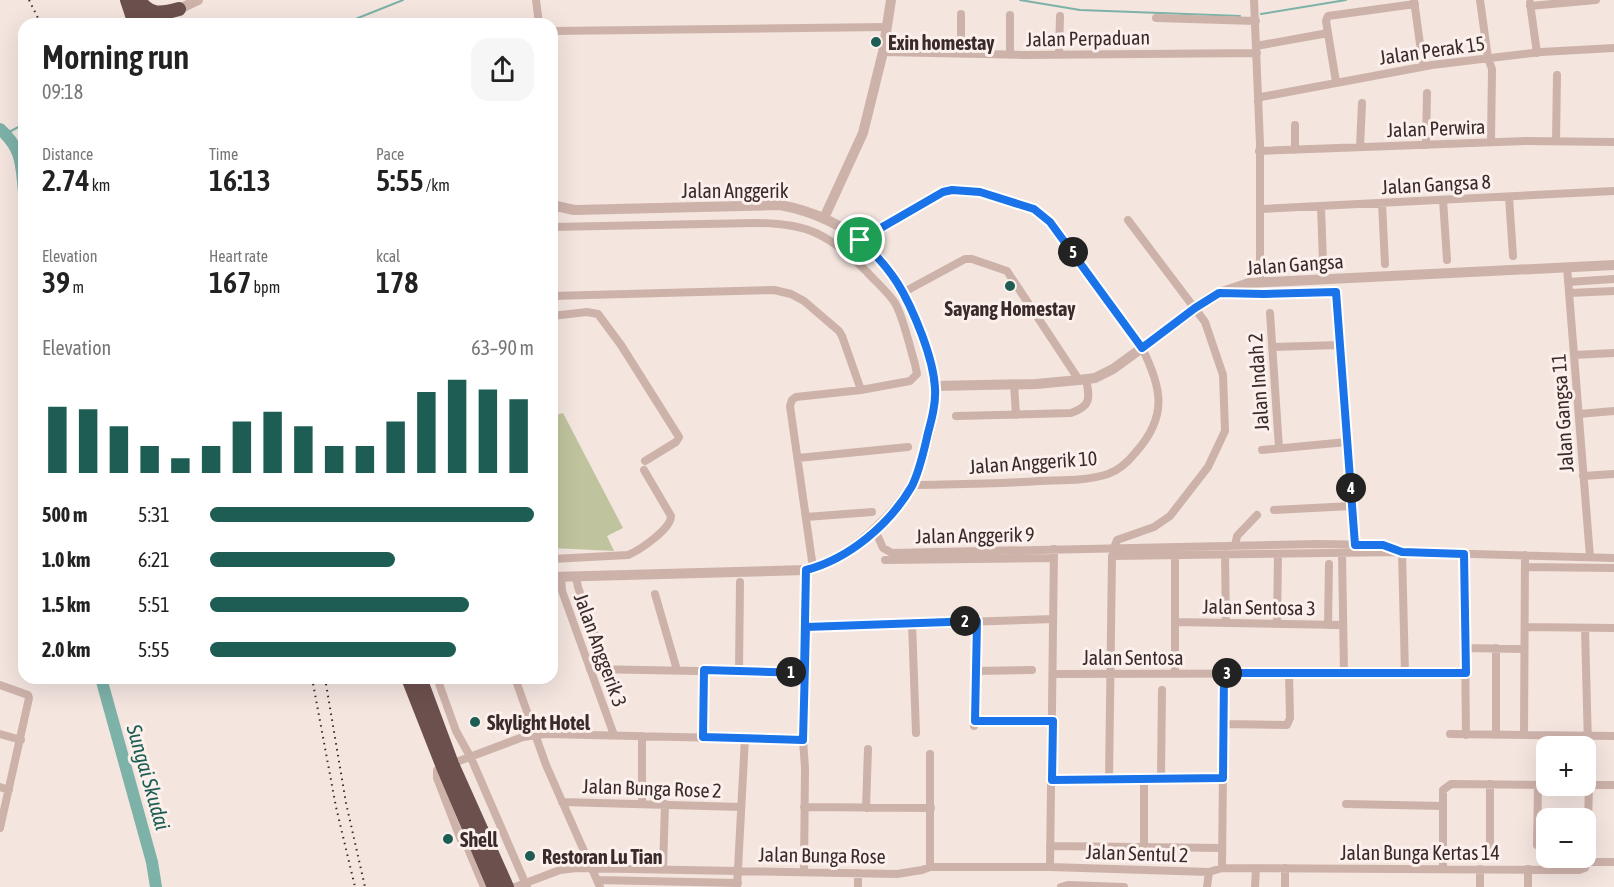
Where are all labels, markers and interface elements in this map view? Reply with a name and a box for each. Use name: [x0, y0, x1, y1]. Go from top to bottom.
street label: Jalan Perpaduan: [1026, 25, 1150, 51]
place label: Exin homestay: [888, 31, 995, 54]
street label: Jalan Perak 15: [1378, 31, 1486, 69]
marker: Exin homestay: [869, 35, 883, 49]
text: Morning run: [42, 38, 189, 76]
button: share: [471, 38, 534, 101]
text: 09:18: [42, 80, 83, 103]
street label: Jalan Perwira: [1386, 115, 1486, 141]
text: Distance: [42, 145, 93, 163]
text: Time: [209, 145, 238, 163]
text: Pace: [376, 145, 404, 163]
text: 2.74: [42, 163, 90, 197]
text: 16:13: [209, 163, 271, 197]
text: 5:55: [376, 163, 424, 197]
street label: Jalan Gangsa 8: [1381, 170, 1491, 198]
text: km: [90, 176, 110, 194]
text: /km: [424, 176, 450, 194]
street label: Jalan Anggerik: [681, 179, 789, 202]
pin: [834, 214, 885, 265]
icon: arrive: [843, 223, 876, 256]
pin: 5: [1058, 237, 1088, 267]
text: 5: [1069, 243, 1077, 261]
text: Elevation: [42, 247, 97, 265]
text: Heart rate: [209, 247, 268, 265]
text: kcal: [376, 247, 400, 265]
street label: Jalan Gangsa: [1246, 249, 1344, 279]
text: 39: [42, 265, 70, 299]
text: 167: [209, 265, 251, 299]
text: 178: [376, 265, 418, 299]
text: m: [70, 278, 84, 296]
text: bpm: [251, 278, 280, 296]
marker: Sayang Homestay: [1003, 279, 1017, 293]
place label: Sayang Homestay: [945, 297, 1076, 320]
street label: Jalan Indah 2: [1243, 332, 1273, 432]
text: Elevation: [42, 336, 111, 359]
text: 63–90 m: [471, 336, 534, 359]
street label: Jalan Gangsa 11: [1546, 353, 1578, 473]
street label: Jalan Anggerik 10: [968, 446, 1098, 478]
pin: 4: [1336, 473, 1366, 503]
text: 4: [1347, 479, 1355, 497]
text: 500 m: [42, 503, 87, 526]
text: 5:31: [138, 503, 170, 526]
street label: Jalan Anggerik 9: [915, 522, 1035, 548]
text: 1.0 km: [42, 548, 90, 571]
text: 6:21: [138, 548, 170, 571]
street label: Jalan Anggerik 3: [570, 590, 632, 710]
text: 1.5 km: [42, 593, 90, 616]
text: 5:51: [138, 593, 170, 616]
street label: Jalan Sentosa 3: [1202, 595, 1316, 619]
pin: 2: [950, 606, 980, 636]
text: 2: [961, 612, 969, 630]
text: 2.0 km: [42, 638, 90, 661]
text: 5:55: [138, 638, 170, 661]
street label: Jalan Sentosa: [1082, 646, 1184, 669]
pin: 1: [776, 657, 806, 687]
pin: 3: [1212, 658, 1242, 688]
text: 1: [787, 663, 795, 681]
text: 3: [1223, 664, 1231, 682]
place label: Skylight Hotel: [487, 711, 591, 734]
marker: Skylight Hotel: [468, 715, 482, 729]
water label: Sungai Skudai: [122, 720, 176, 833]
map controls: [1536, 736, 1596, 868]
button: +: [1536, 736, 1596, 796]
street label: Jalan Bunga Rose 2: [582, 774, 722, 802]
button: −: [1536, 808, 1596, 868]
place label: Shell: [460, 828, 498, 851]
marker: Shell: [441, 832, 455, 846]
street label: Jalan Sentul 2: [1085, 840, 1189, 866]
street label: Jalan Bunga Kertas 14: [1340, 841, 1500, 864]
street label: Jalan Bunga Rose: [758, 842, 886, 868]
place label: Restoran Lu Tian: [542, 845, 662, 868]
marker: Restoran Lu Tian: [523, 849, 537, 863]

